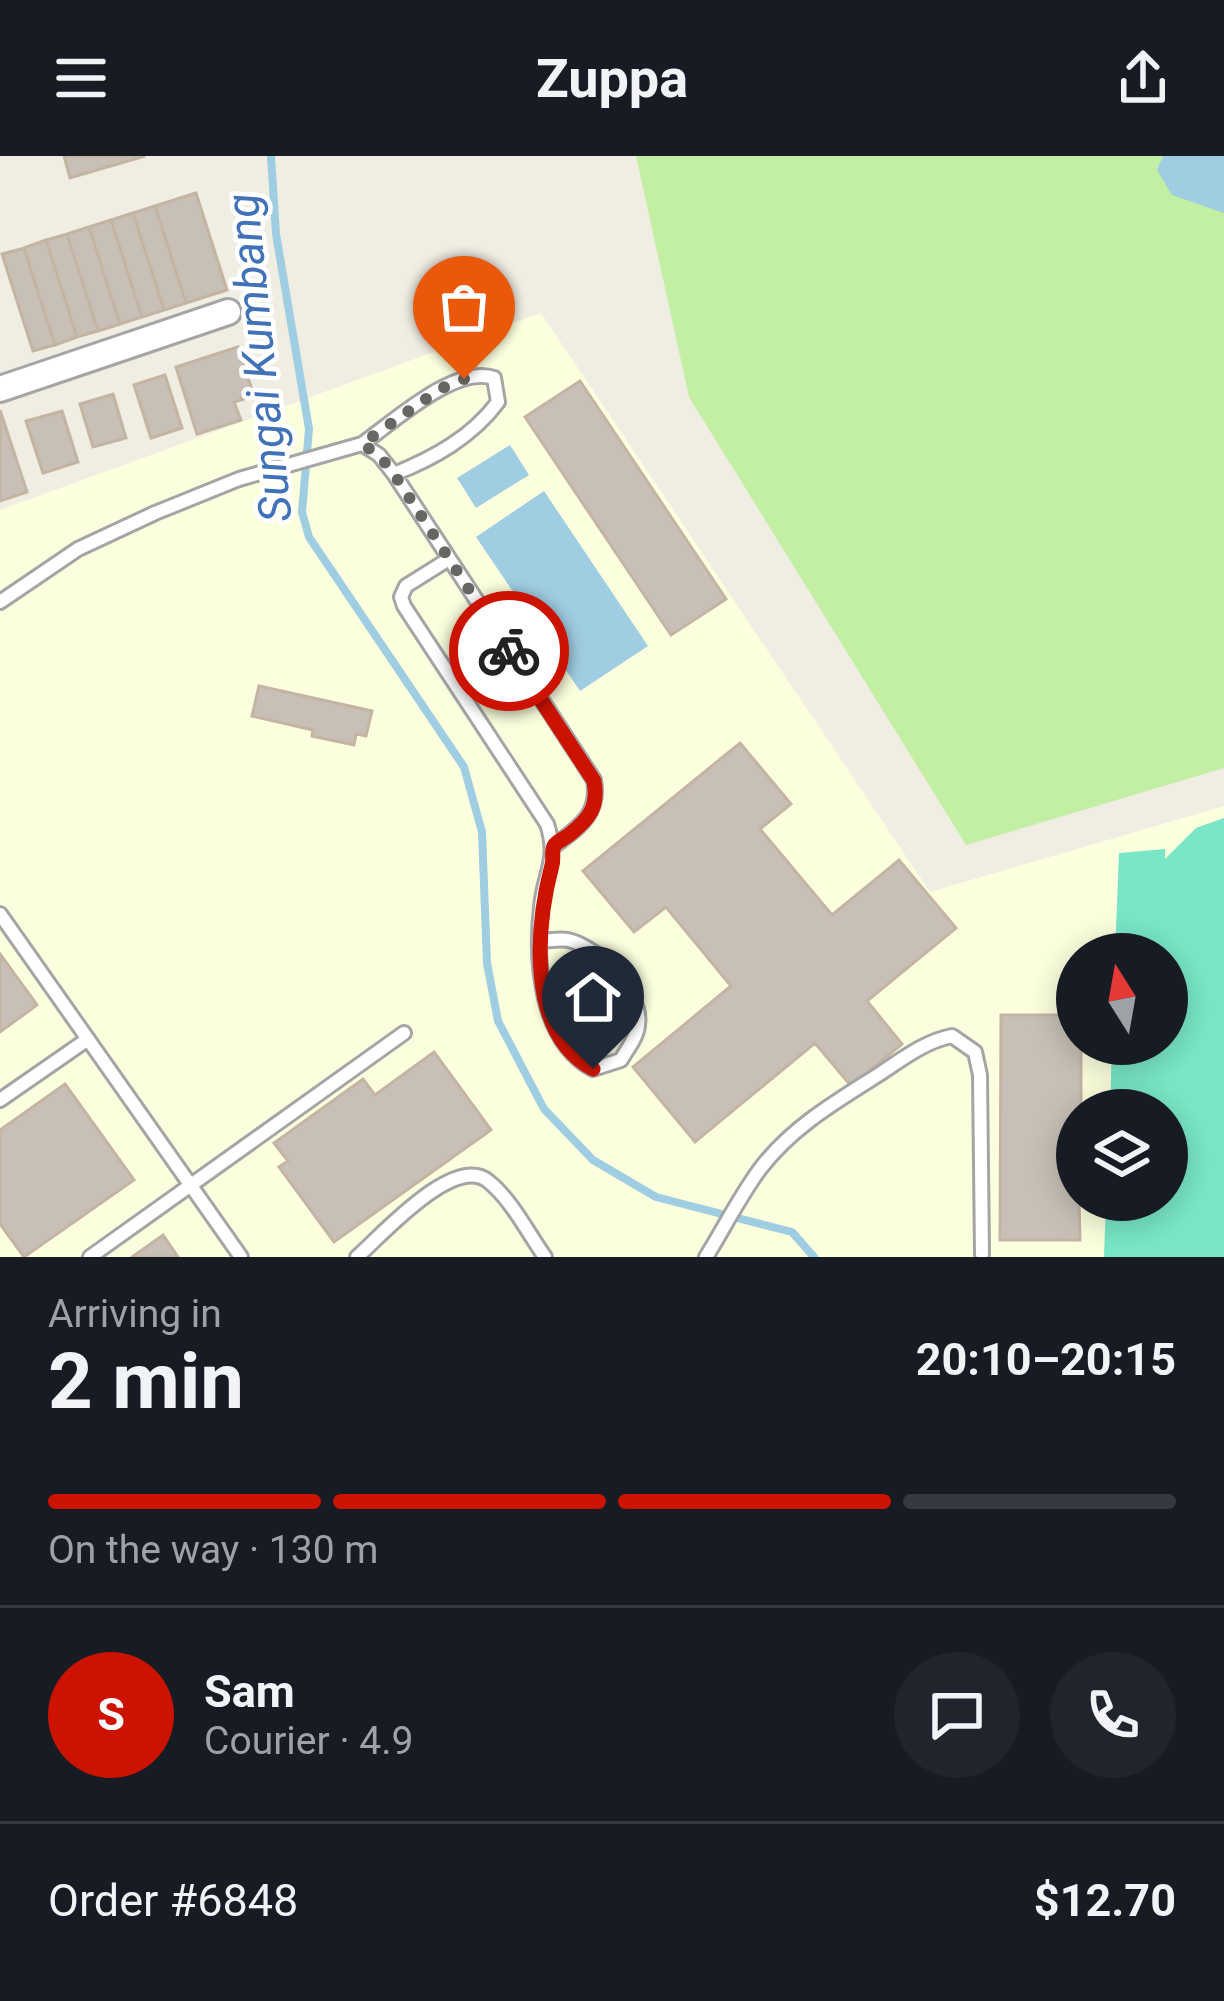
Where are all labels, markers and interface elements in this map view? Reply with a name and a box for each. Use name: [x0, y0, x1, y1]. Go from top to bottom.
icon: menu: [48, 45, 114, 111]
icon: share: [1110, 45, 1176, 111]
text: Zuppa: [536, 47, 688, 110]
water label: Sungai Kumbang: [215, 191, 303, 525]
pin: [413, 256, 515, 379]
icon: bag: [431, 274, 497, 340]
courier: [449, 591, 569, 711]
icon: bike: [476, 618, 542, 684]
north arrow: [1056, 933, 1188, 1065]
map controls: [1056, 933, 1188, 1221]
pin: [542, 946, 644, 1069]
icon: home: [560, 964, 626, 1030]
button: layers: [1056, 1089, 1188, 1221]
text: Arriving in: [48, 1291, 222, 1337]
text: 20:10–20:15: [916, 1333, 1176, 1386]
text: 2 min: [48, 1336, 244, 1427]
text: On the way · 130 m: [48, 1527, 379, 1573]
button: chat: [894, 1652, 1020, 1778]
button: phone: [1050, 1652, 1176, 1778]
text: Sam: [204, 1665, 295, 1718]
text: S: [97, 1688, 125, 1741]
text: Courier · 4.9: [204, 1718, 413, 1764]
text: Order #6848: [48, 1874, 298, 1927]
text: $12.70: [1034, 1874, 1176, 1927]

